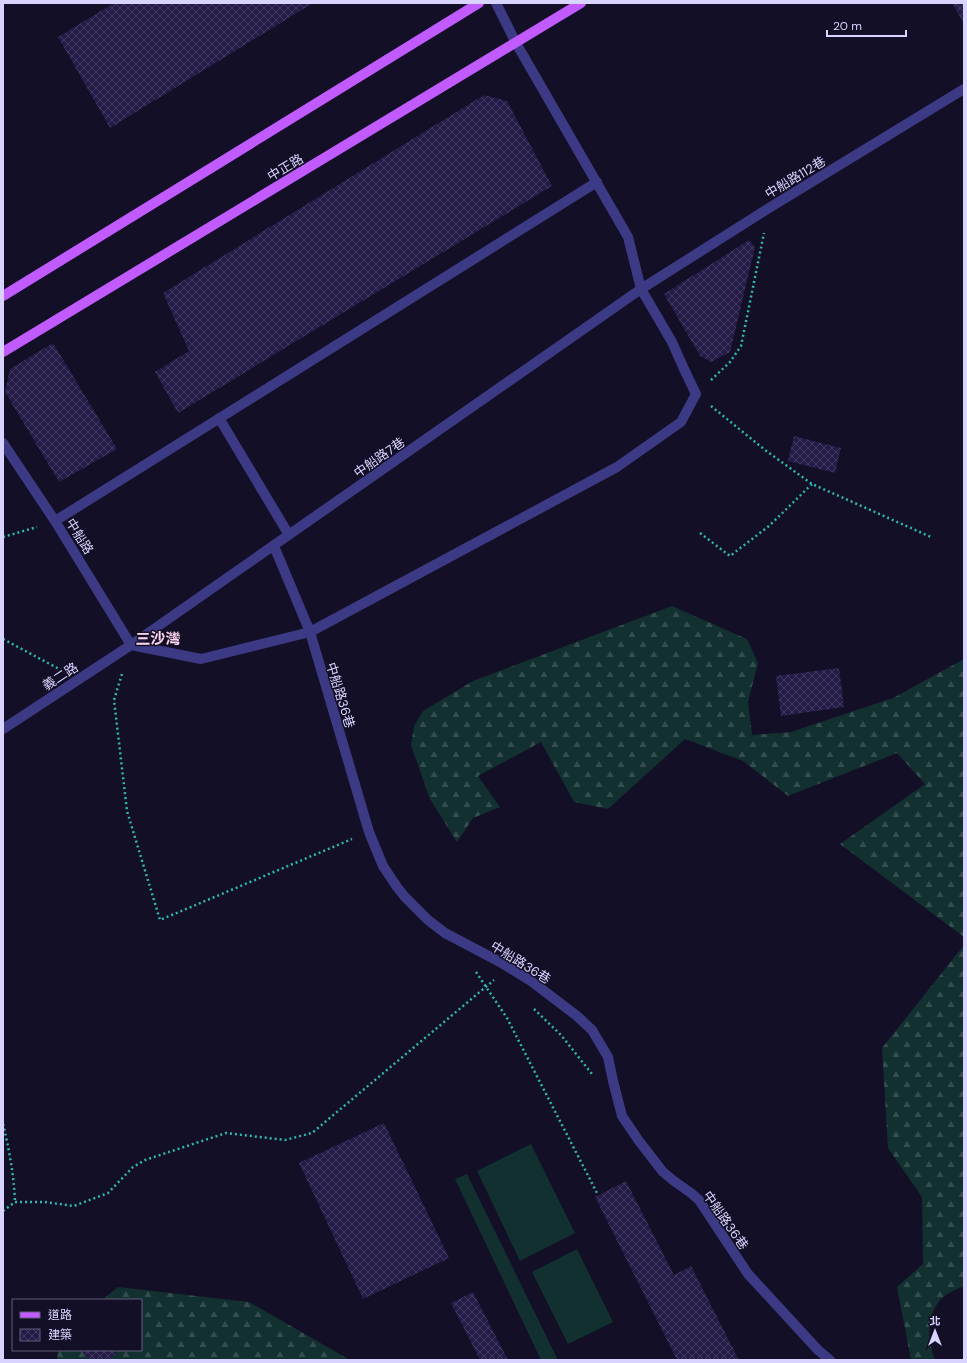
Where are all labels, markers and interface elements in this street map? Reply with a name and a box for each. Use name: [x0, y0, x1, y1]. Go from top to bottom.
scale bar: [827, 12, 906, 38]
text: 20 m: [833, 18, 862, 34]
street label: 中正路: [264, 150, 306, 185]
street label: 中船路112巷: [762, 153, 829, 202]
street label: 中船路7巷: [350, 434, 408, 481]
street label: 中船路: [62, 515, 97, 557]
district label: 三沙灣: [135, 629, 181, 649]
street label: 義二路: [39, 659, 81, 694]
street label: 中船路36巷: [322, 660, 359, 730]
street label: 中船路36巷: [487, 937, 554, 988]
street label: 中船路36巷: [699, 1188, 752, 1253]
legend: [12, 1299, 142, 1351]
text: 道路: [48, 1307, 72, 1323]
north arrow: [915, 1311, 955, 1351]
text: 北: [930, 1314, 941, 1328]
text: 建築: [48, 1327, 72, 1343]

